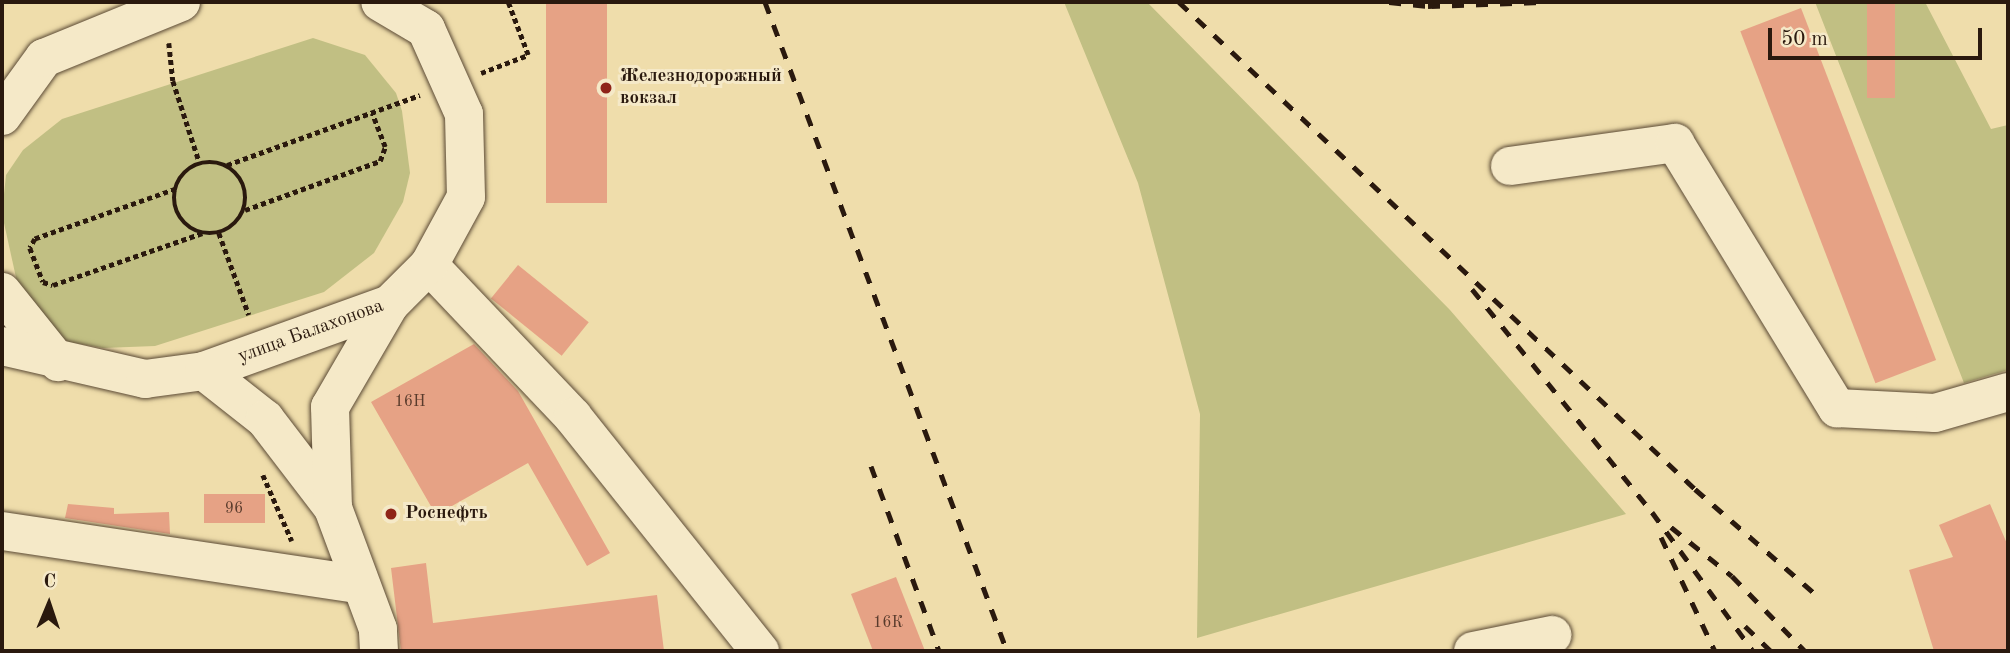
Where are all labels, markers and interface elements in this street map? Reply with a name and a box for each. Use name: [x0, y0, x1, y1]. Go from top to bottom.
scale bar: [1772, 14, 1986, 58]
text: 50 m: [1781, 29, 1828, 50]
place label: Железнодорожный вокзал: [620, 66, 782, 110]
marker: Железнодорожный вокзал: [598, 80, 614, 96]
street label: улица Балахонова: [235, 295, 387, 369]
house number: 16Н: [394, 392, 426, 412]
house number: 96: [225, 499, 243, 519]
place label: Роснефть: [405, 503, 488, 525]
marker: Роснефть: [383, 506, 399, 522]
north arrow: [14, 569, 84, 639]
text: С: [43, 573, 56, 592]
house number: 16К: [873, 613, 903, 633]

